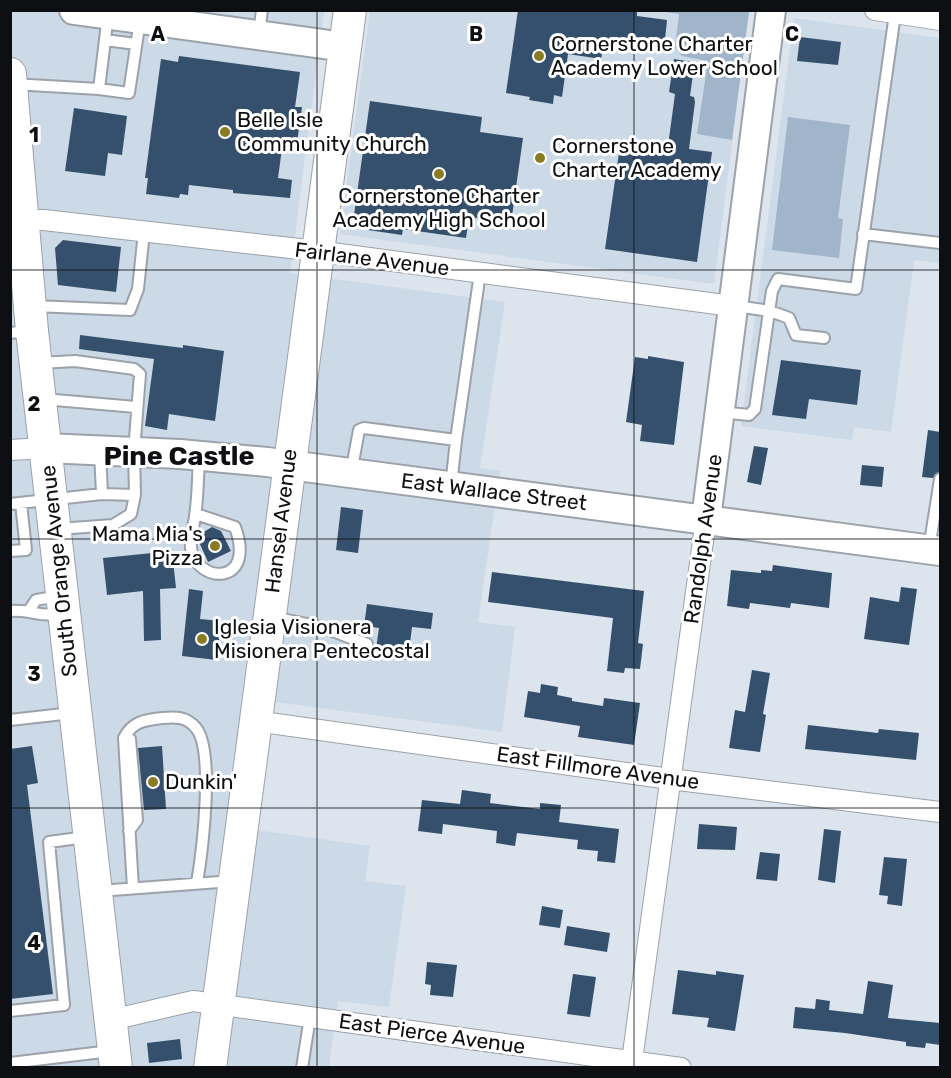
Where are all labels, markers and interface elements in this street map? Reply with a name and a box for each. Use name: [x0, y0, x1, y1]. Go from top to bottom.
text: A: [151, 22, 166, 46]
text: B: [469, 22, 483, 46]
text: C: [785, 22, 799, 46]
place label: Cornerstone Charter Academy Lower School: [551, 31, 778, 80]
marker: Cornerstone Charter Academy Lower School: [532, 49, 546, 63]
place label: Belle Isle Community Church: [237, 107, 427, 156]
text: 1: [29, 123, 39, 147]
marker: Belle Isle Community Church: [218, 125, 232, 139]
place label: Cornerstone Charter Academy: [552, 133, 722, 182]
marker: Cornerstone Charter Academy: [533, 151, 547, 165]
marker: Cornerstone Charter Academy High School: [432, 167, 446, 181]
place label: Cornerstone Charter Academy High School: [332, 183, 546, 232]
street label: Fairlane Avenue: [293, 237, 451, 280]
text: 2: [28, 392, 41, 416]
district label: Pine Castle: [103, 440, 255, 472]
street label: Hansel Avenue: [259, 447, 302, 594]
street label: Randolph Avenue: [678, 452, 727, 625]
street label: South Orange Avenue: [35, 464, 82, 678]
street label: East Wallace Street: [400, 468, 588, 515]
place label: Mama Mia's Pizza: [92, 521, 203, 570]
marker: Mama Mia's Pizza: [208, 539, 222, 553]
place label: Iglesia Visionera Misionera Pentecostal: [214, 614, 430, 663]
marker: Iglesia Visionera Misionera Pentecostal: [195, 632, 209, 646]
text: 3: [27, 662, 41, 686]
street label: East Fillmore Avenue: [495, 741, 701, 794]
place label: Dunkin': [165, 769, 237, 794]
marker: Dunkin': [146, 775, 160, 789]
text: 4: [27, 931, 41, 955]
street label: East Pierce Avenue: [337, 1008, 527, 1059]

